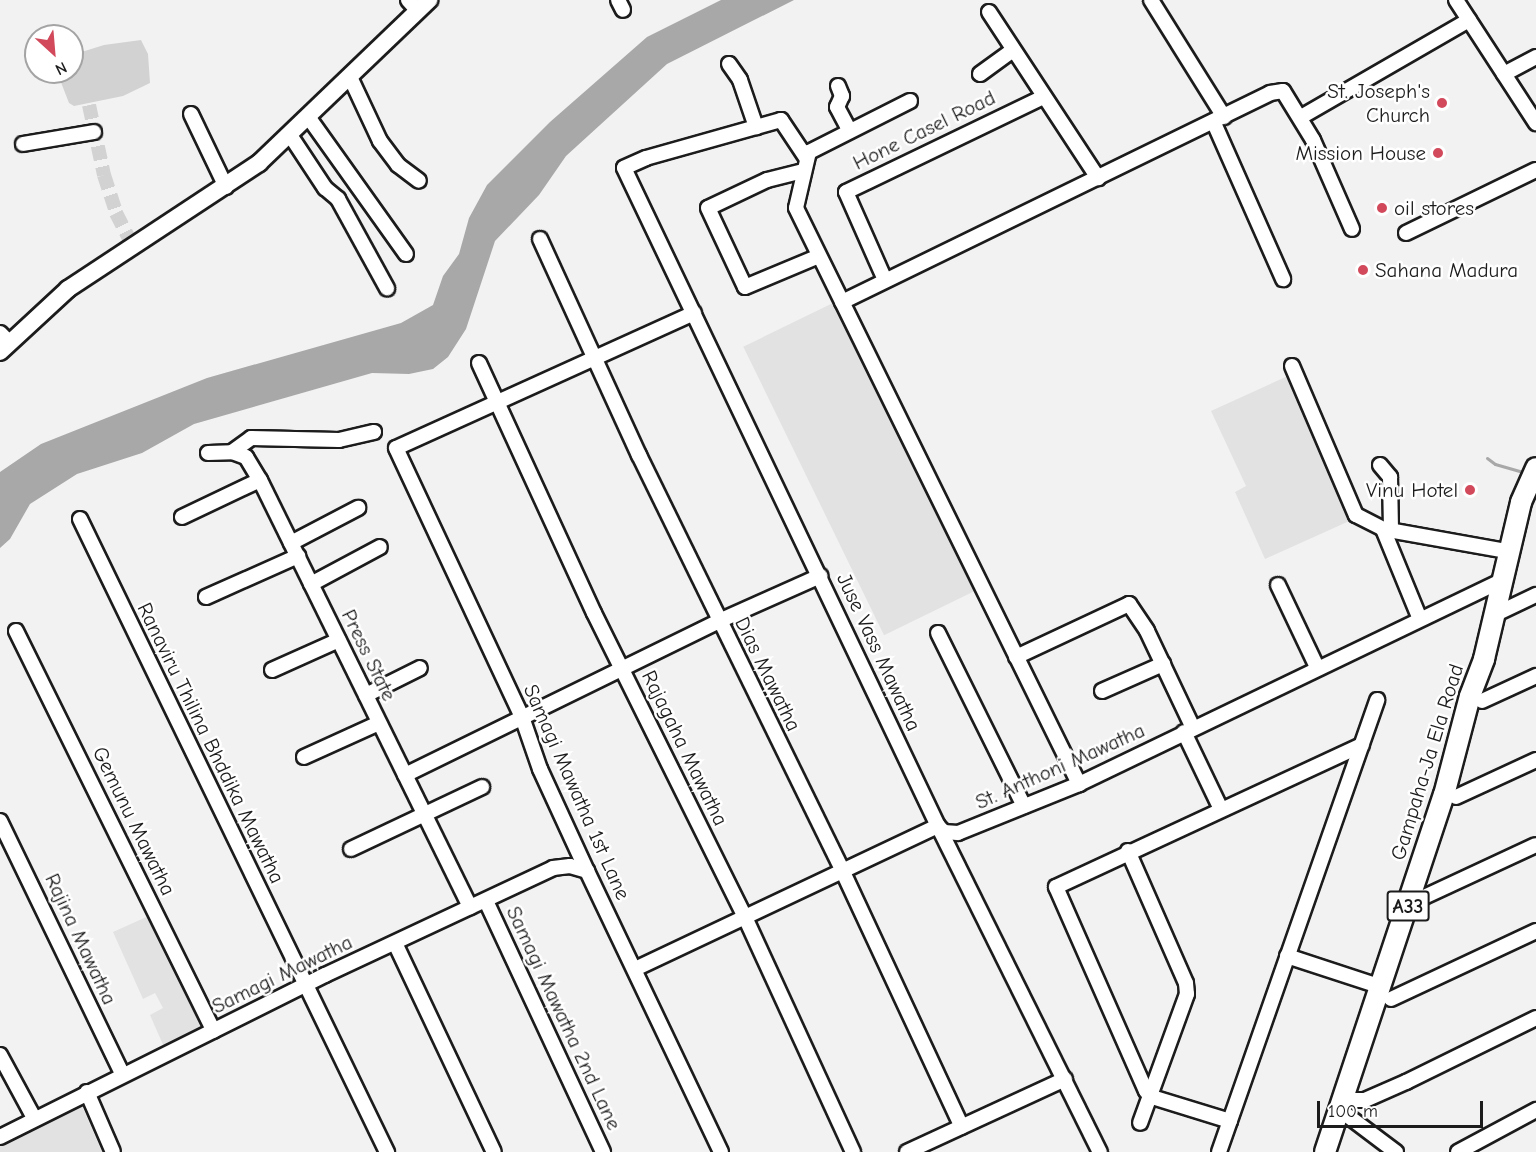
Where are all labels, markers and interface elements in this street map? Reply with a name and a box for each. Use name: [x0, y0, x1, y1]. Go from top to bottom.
north arrow: [24, 24, 84, 84]
text: N: [52, 58, 70, 79]
place label: St. Joseph's Church: [1327, 78, 1430, 128]
street label: Hone Casel Road: [849, 85, 999, 175]
marker: St. Joseph's Church: [1435, 96, 1449, 110]
place label: Mission House: [1295, 140, 1426, 166]
marker: Mission House: [1431, 146, 1445, 160]
place label: oil stores: [1394, 195, 1474, 221]
marker: oil stores: [1375, 201, 1389, 215]
place label: Sahana Madura: [1375, 257, 1518, 283]
marker: Sahana Madura: [1356, 263, 1370, 277]
place label: Vinu Hotel: [1366, 477, 1458, 503]
marker: Vinu Hotel: [1463, 483, 1477, 497]
street label: Juse Vass Mawatha: [831, 569, 927, 735]
street label: Ranaviru Thilina Bhddika Mawatha: [132, 598, 290, 888]
street label: Press State: [336, 605, 402, 705]
street label: Dias Mawatha: [729, 613, 807, 735]
street label: Gampaha-Ja Ela Road: [1385, 661, 1469, 863]
street label: Rajagaha Mawatha: [637, 666, 733, 830]
street label: Samagi Mawatha 1st Lane: [518, 680, 636, 904]
street label: St. Anthoni Mawatha: [971, 717, 1149, 815]
street label: Gemunu Mawatha: [87, 742, 181, 900]
street label: Rajina Mawatha: [40, 869, 122, 1009]
road number: A33: [1386, 889, 1430, 923]
street label: Samagi Mawatha 2nd Lane: [501, 902, 627, 1134]
street label: Samagi Mawatha: [208, 929, 356, 1019]
scale bar: [1320, 1089, 1486, 1127]
text: 100 m: [1328, 1101, 1378, 1122]

